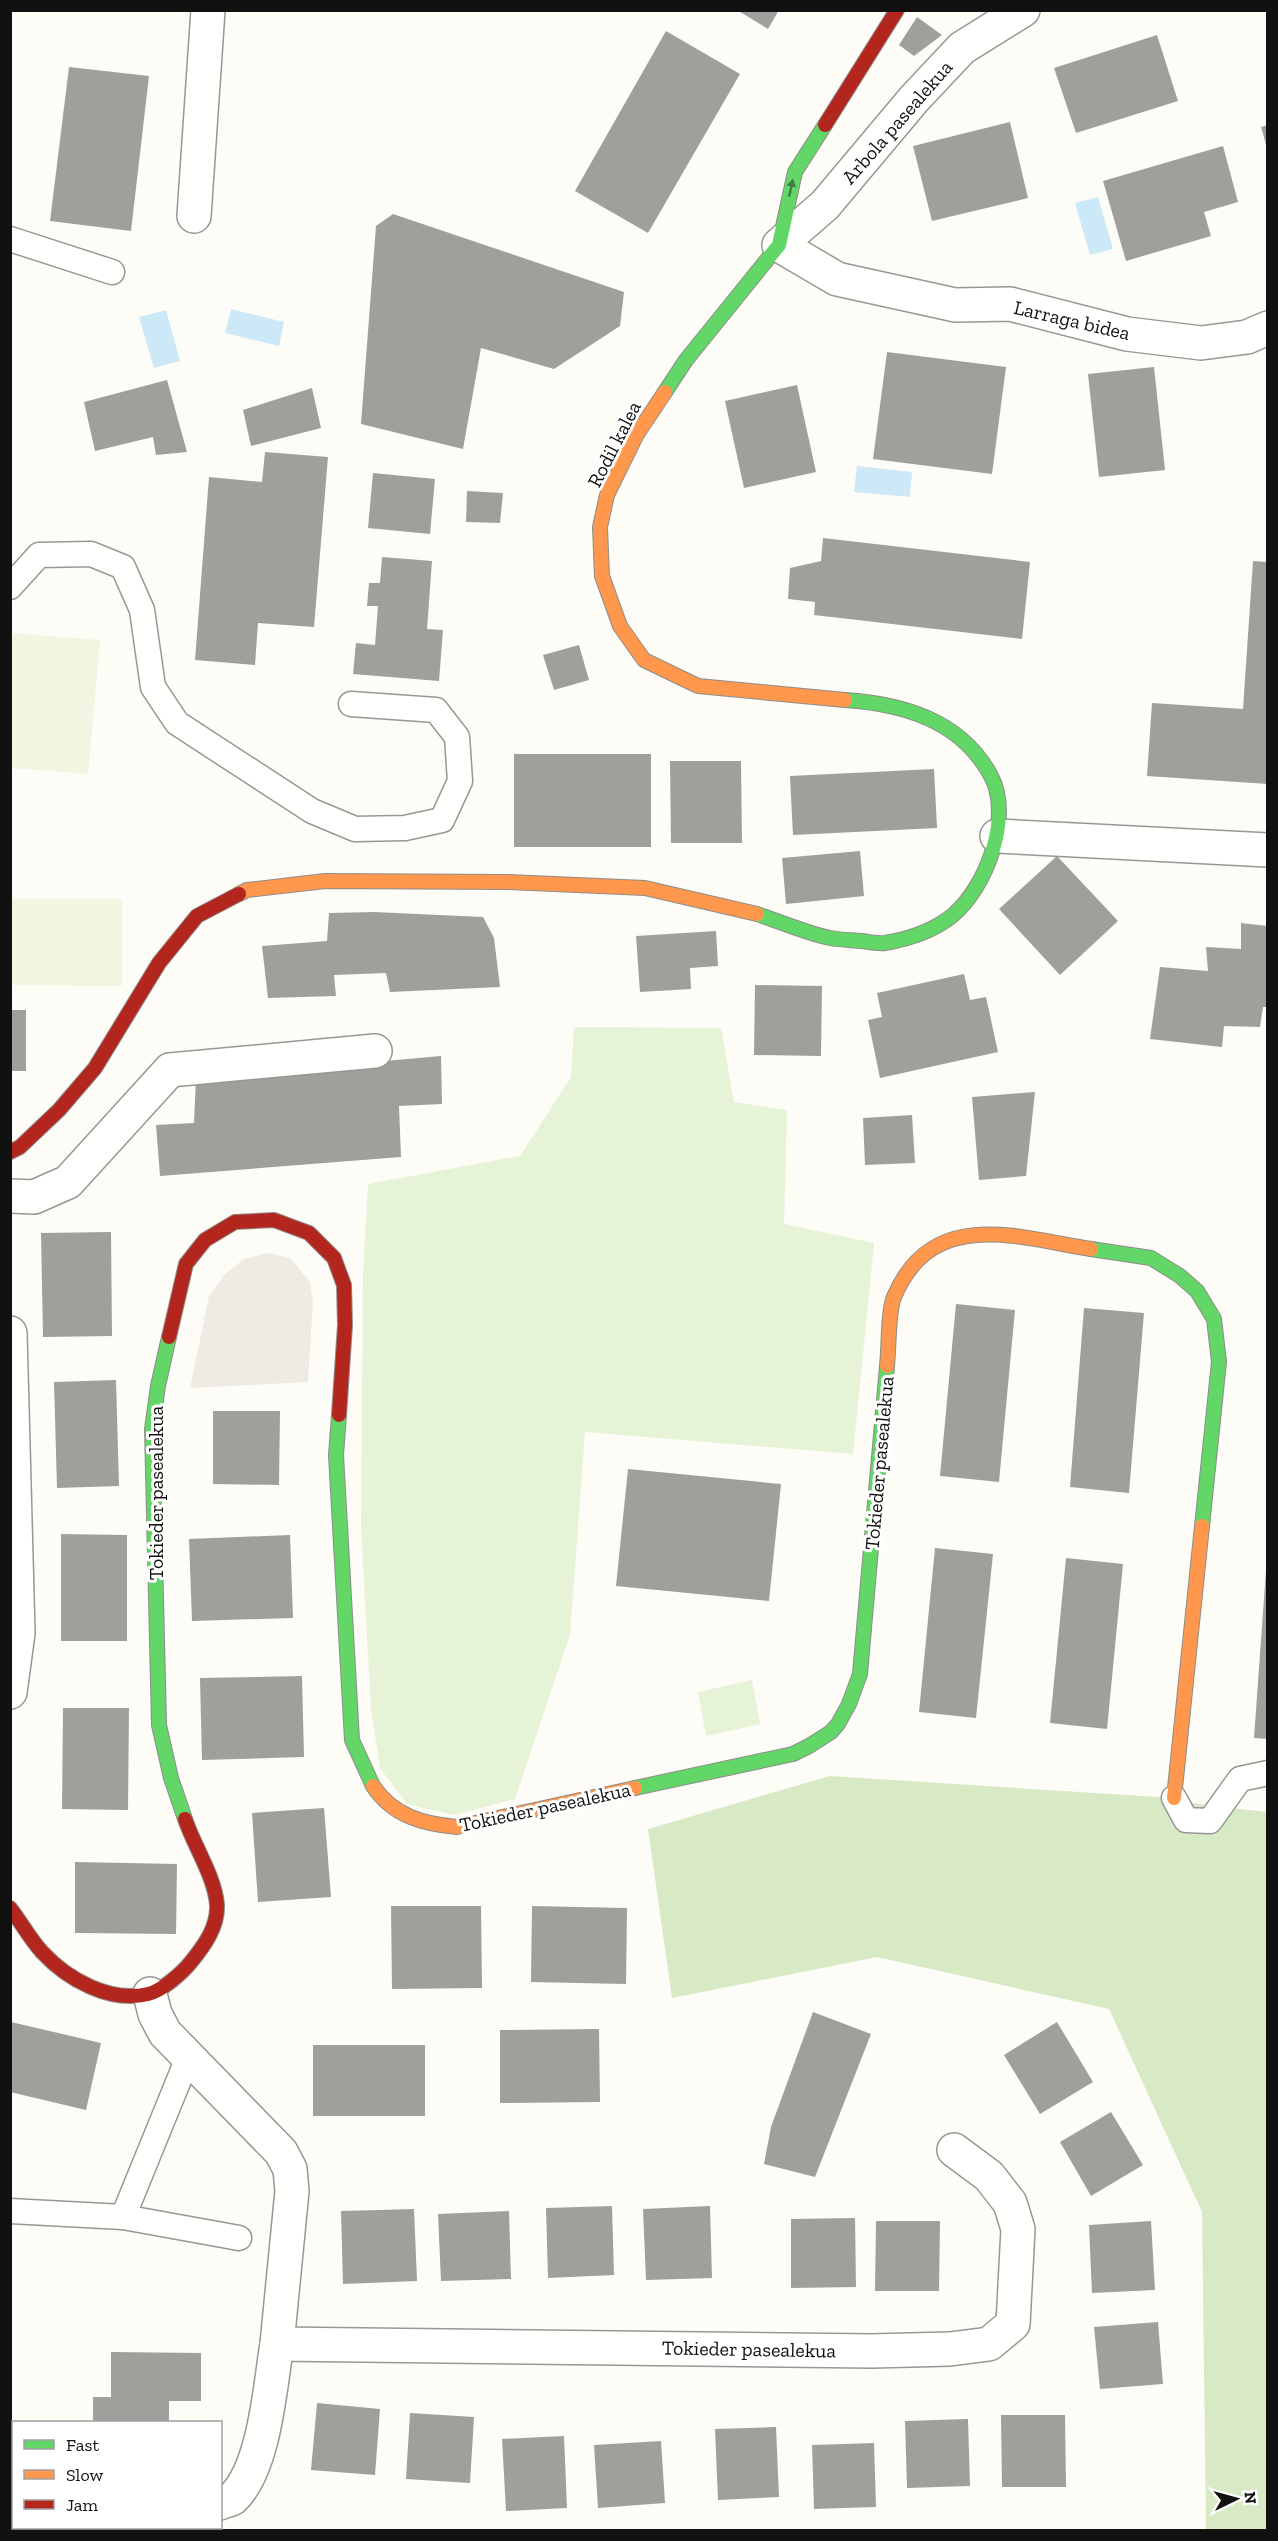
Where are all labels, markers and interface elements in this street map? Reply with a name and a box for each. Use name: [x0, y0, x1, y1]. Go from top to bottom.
street label: Arbola pasealekua: [837, 55, 958, 189]
one-way arrow: [787, 178, 797, 197]
street label: Larraga bidea: [1012, 295, 1133, 345]
street label: Rodil kalea: [582, 397, 646, 491]
street label: Tokieder pasealekua: [859, 1375, 899, 1551]
street label: Tokieder pasealekua: [144, 1406, 168, 1580]
street label: Tokieder pasealekua: [457, 1777, 633, 1837]
street label: Tokieder pasealekua: [662, 2335, 837, 2363]
legend: [12, 2421, 222, 2529]
text: Fast: [66, 2434, 99, 2456]
text: Slow: [66, 2464, 103, 2486]
north arrow: [1206, 2469, 1266, 2529]
text: N: [1240, 2491, 1260, 2505]
text: Jam: [66, 2494, 98, 2516]

